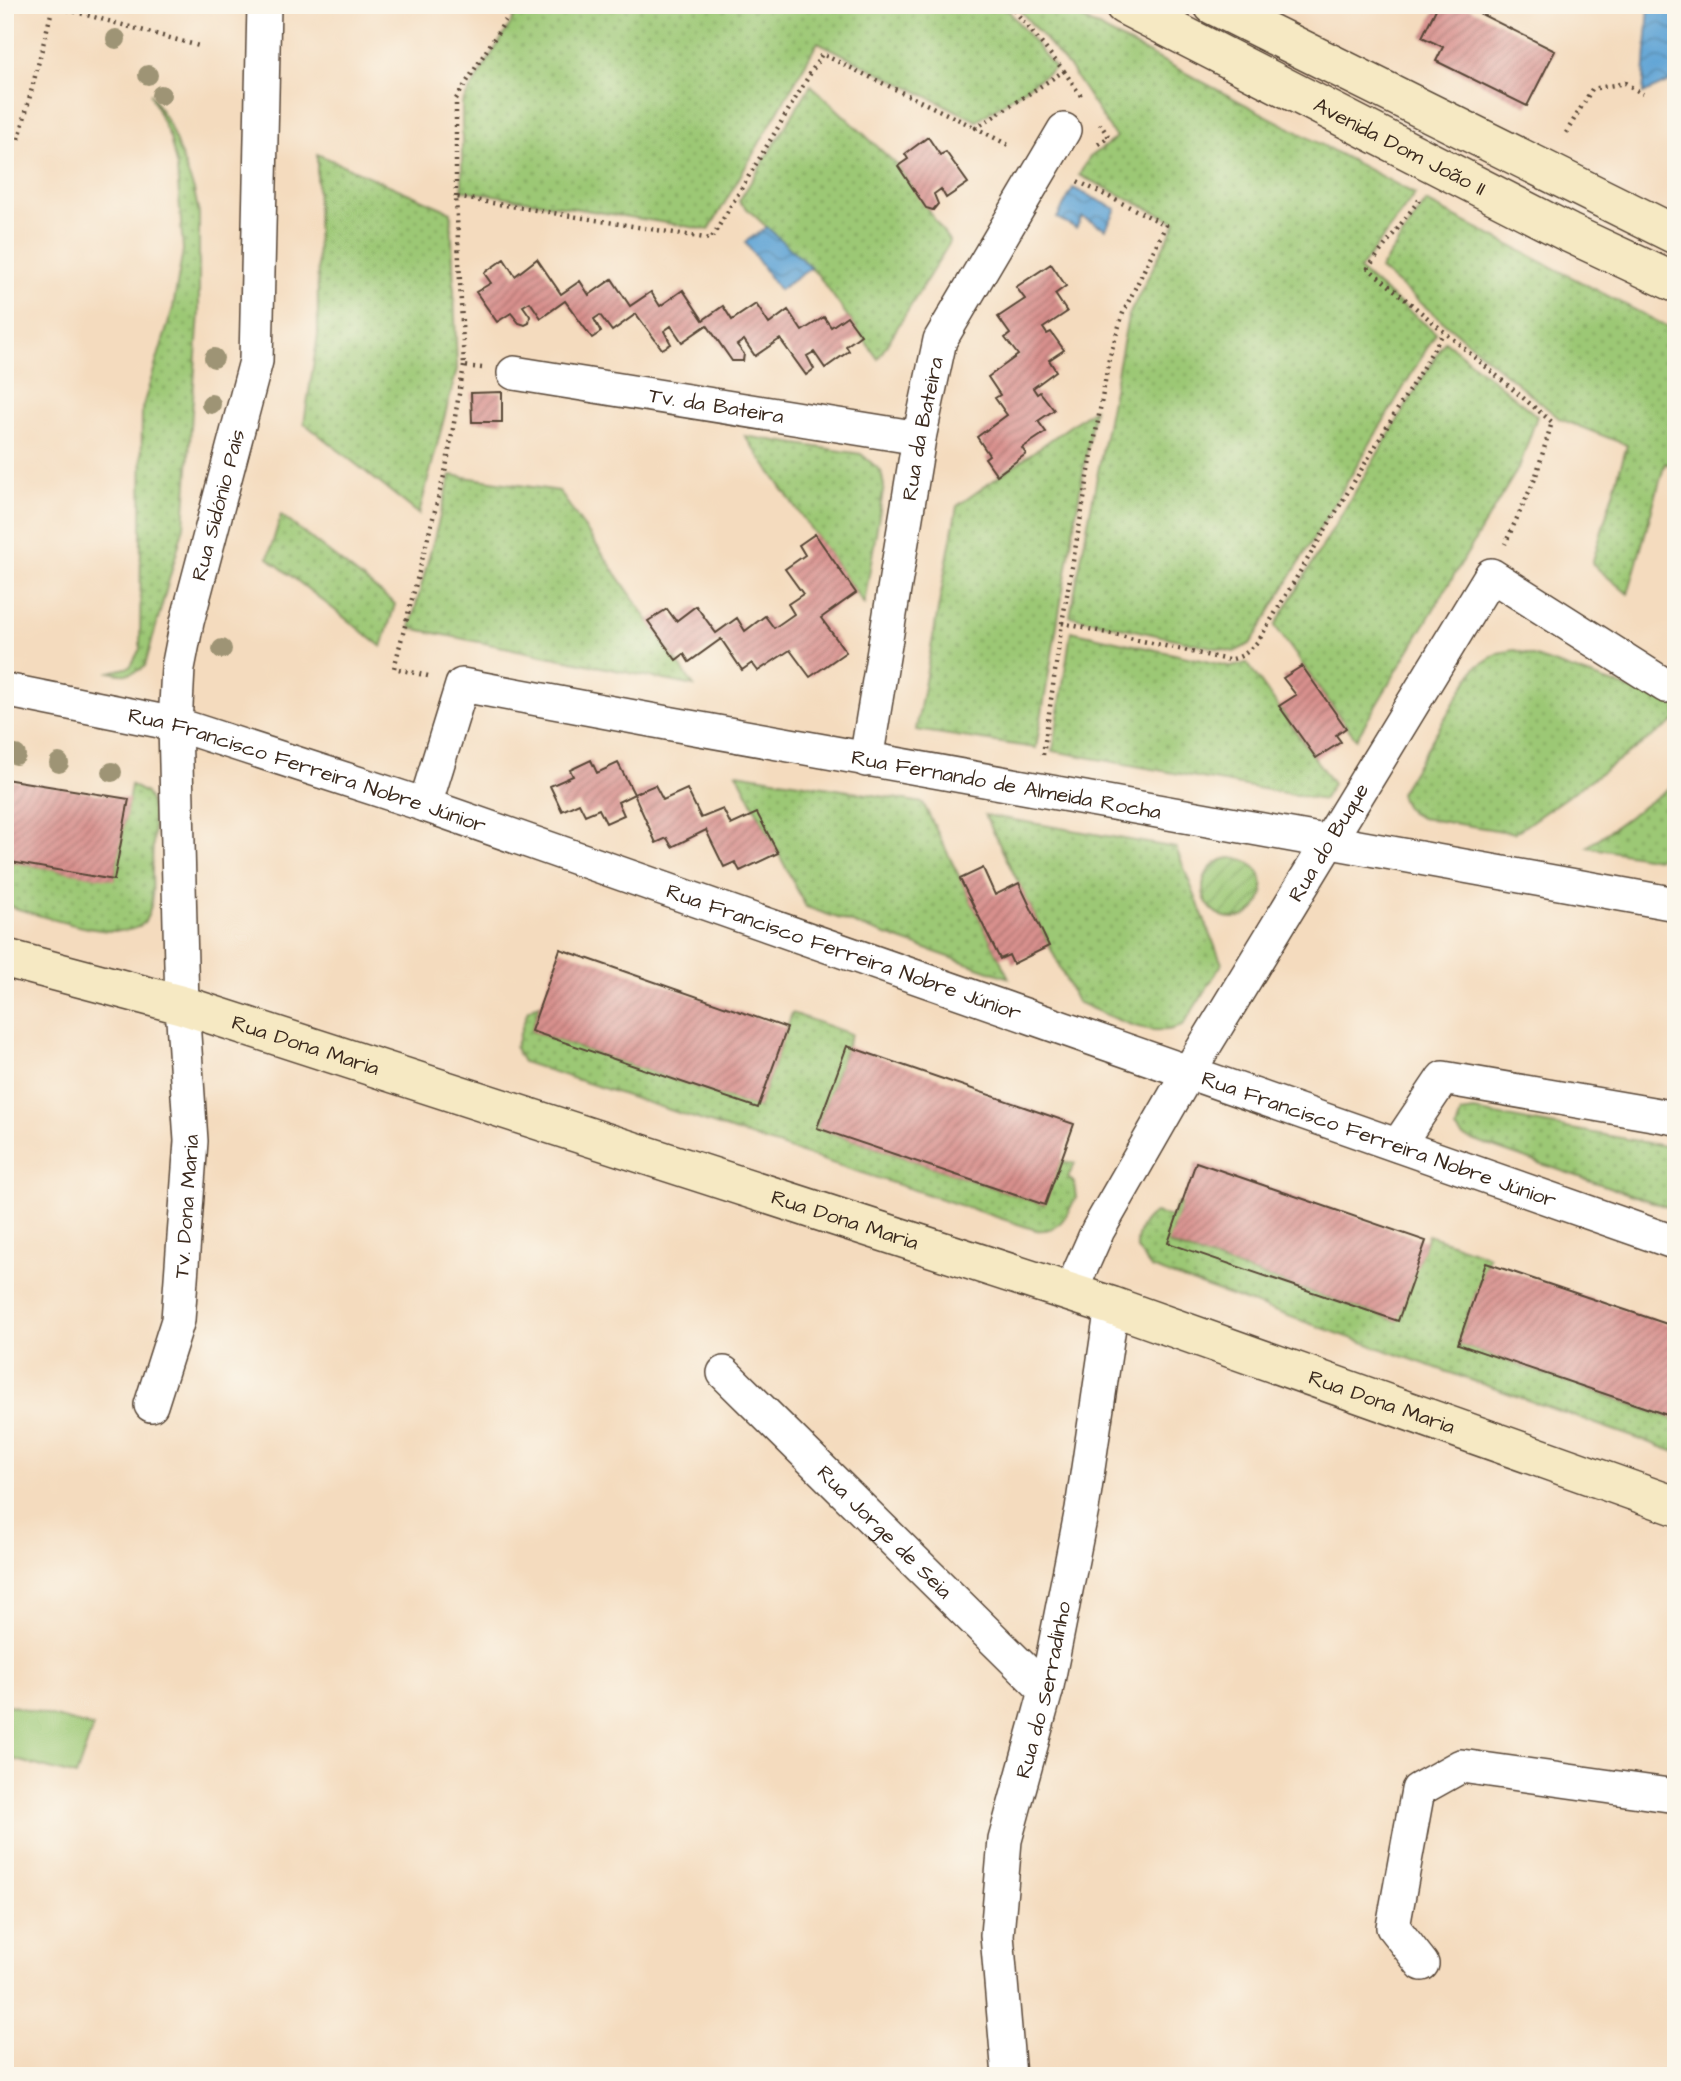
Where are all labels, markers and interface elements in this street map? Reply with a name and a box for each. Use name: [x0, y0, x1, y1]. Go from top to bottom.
street label: Avenida Dom João II: [1309, 91, 1491, 203]
street label: Rua da Bateira: [895, 354, 951, 503]
street label: Tv. da Bateira: [647, 381, 786, 431]
street label: Rua Sidónio Pais: [184, 426, 252, 584]
street label: Rua Francisco Ferreira Nobre Júnior: [126, 701, 490, 840]
street label: Rua Fernando de Almeida Rocha: [849, 743, 1164, 827]
street label: Rua do Buque: [1282, 778, 1376, 907]
street label: Rua Francisco Ferreira Nobre Júnior: [662, 877, 1025, 1028]
street label: Rua Dona Maria: [228, 1008, 383, 1083]
street label: Rua Francisco Ferreira Nobre Júnior: [1198, 1064, 1561, 1215]
street label: Tv. Dona Maria: [167, 1133, 206, 1279]
street label: Rua Dona Maria: [767, 1183, 923, 1258]
street label: Rua Dona Maria: [1305, 1363, 1459, 1442]
street label: Rua Jorge de Seia: [810, 1459, 959, 1606]
street label: Rua do Serradinho: [1009, 1599, 1078, 1782]

